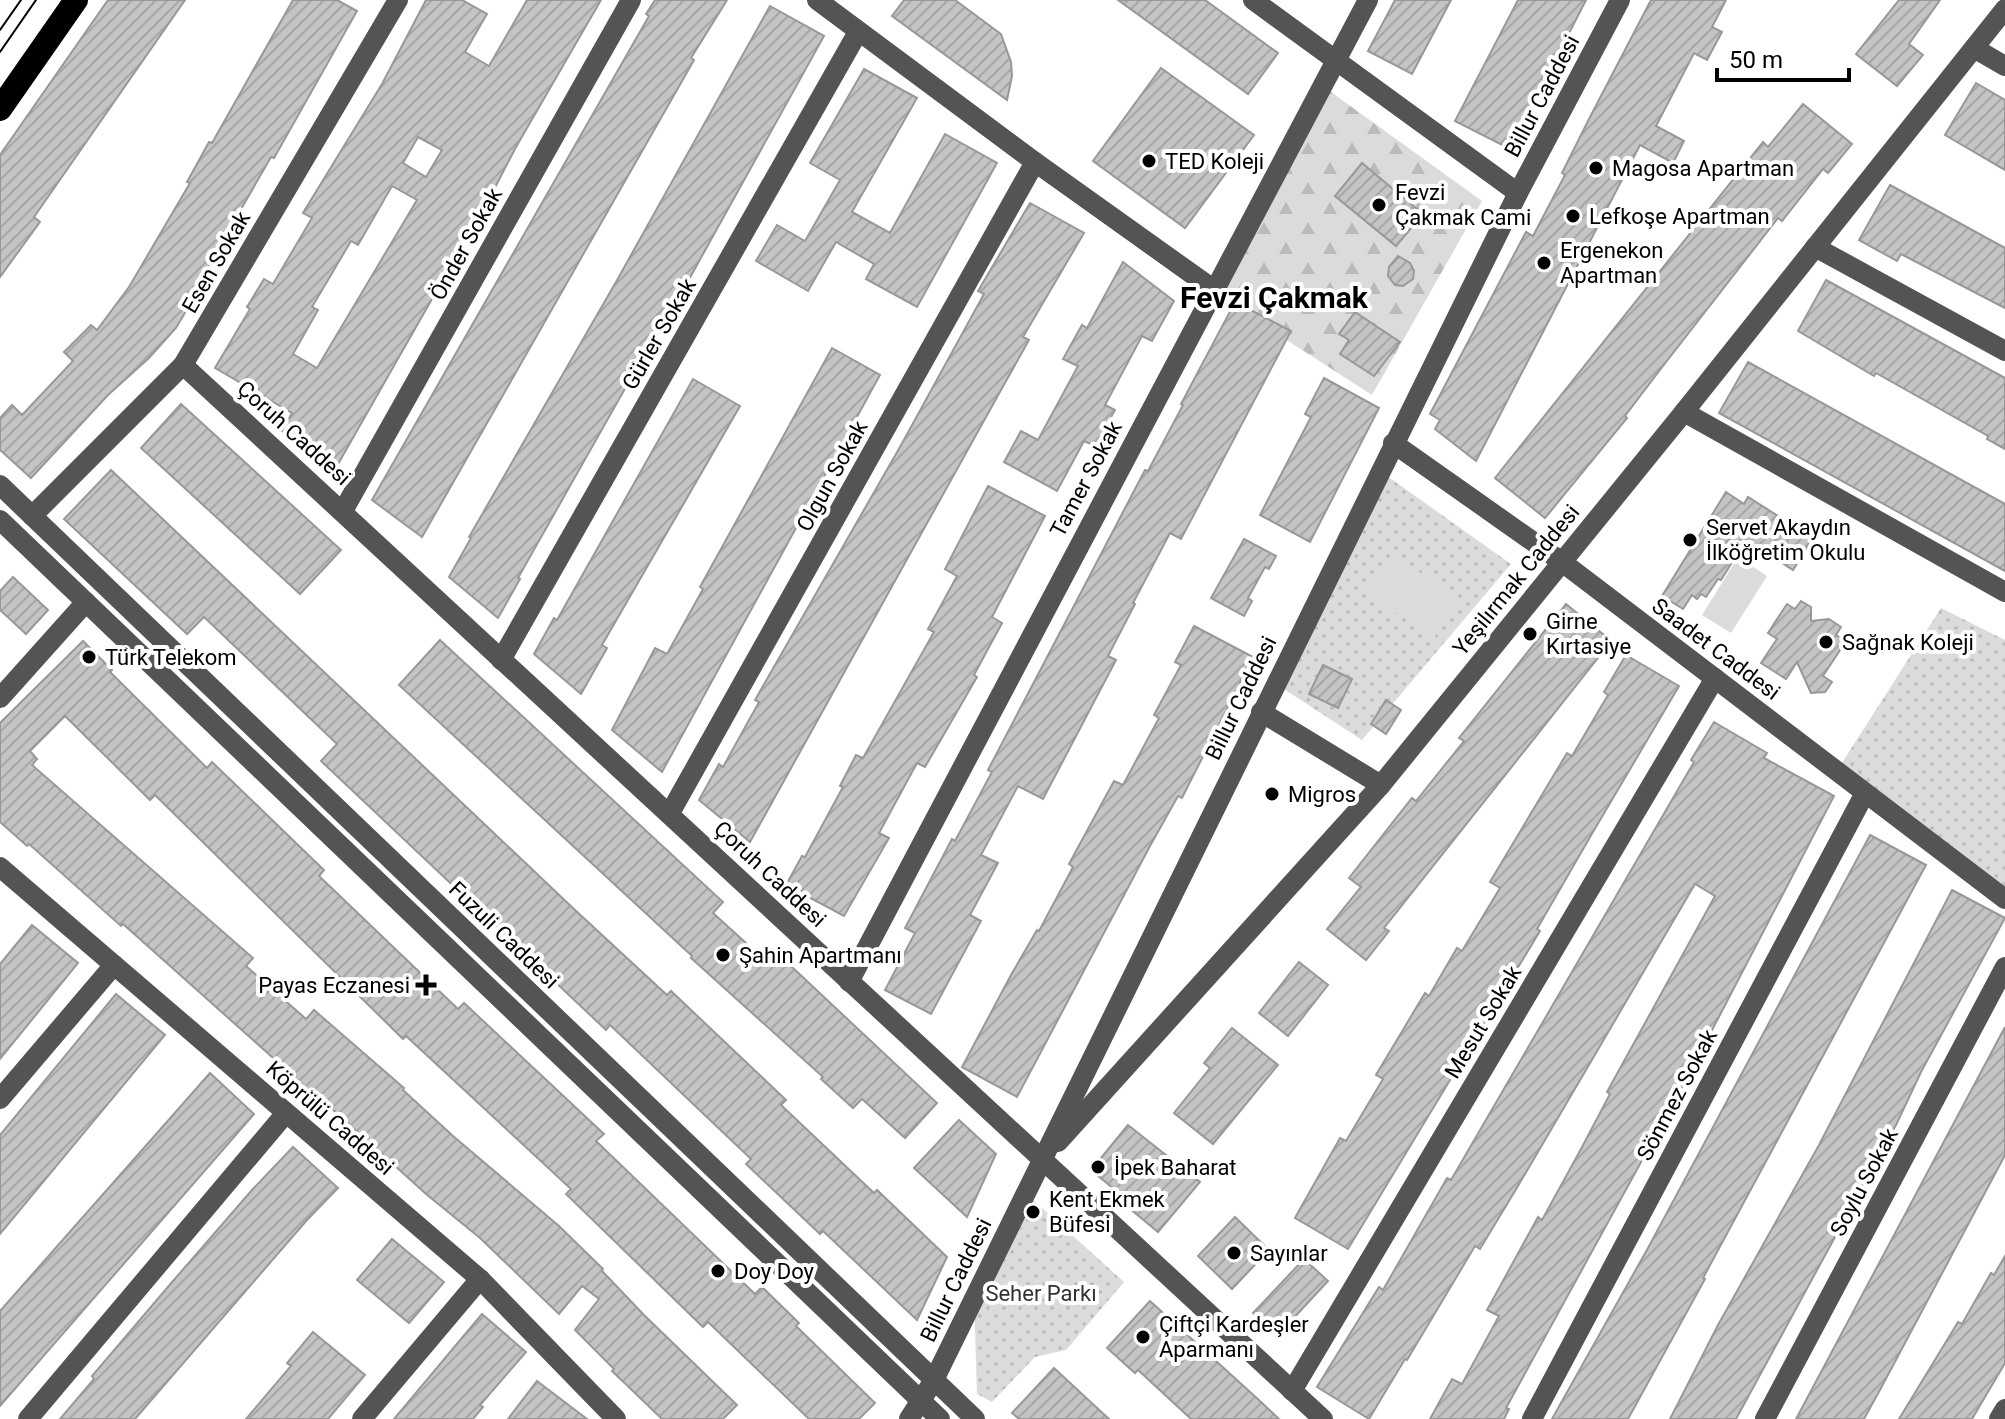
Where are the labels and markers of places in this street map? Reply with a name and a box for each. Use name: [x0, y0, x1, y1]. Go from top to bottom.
place label: TED Koleji: [1165, 149, 1264, 174]
marker: TED Koleji: [1140, 152, 1158, 170]
place label: Magosa Apartman: [1612, 156, 1794, 181]
marker: Magosa Apartman: [1587, 159, 1605, 177]
place label: Fevzi Çakmak Cami: [1395, 180, 1531, 230]
marker: Fevzi Çakmak Cami: [1370, 196, 1388, 214]
place label: Lefkoşe Apartman: [1589, 204, 1770, 229]
marker: Lefkoşe Apartman: [1564, 207, 1582, 225]
place label: Ergenekon Apartman: [1560, 238, 1663, 288]
marker: Ergenekon Apartman: [1535, 254, 1553, 272]
place label: Servet Akaydın İlköğretim Okulu: [1706, 515, 1866, 565]
marker: Servet Akaydın İlköğretim Okulu: [1681, 531, 1699, 549]
place label: Girne Kırtasiye: [1546, 609, 1631, 659]
marker: Girne Kırtasiye: [1521, 625, 1539, 643]
place label: Sağnak Koleji: [1842, 630, 1974, 655]
marker: Sağnak Koleji: [1817, 633, 1835, 651]
place label: Türk Telekom: [105, 645, 237, 670]
marker: Türk Telekom: [80, 648, 98, 666]
place label: Migros: [1288, 782, 1356, 807]
marker: Migros: [1263, 785, 1281, 803]
place label: Şahin Apartmanı: [739, 943, 902, 968]
marker: Şahin Apartmanı: [714, 946, 732, 964]
place label: Payas Eczanesi: [258, 973, 410, 998]
marker: Payas Eczanesi: [417, 976, 435, 994]
place label: İpek Baharat: [1114, 1155, 1237, 1180]
marker: İpek Baharat: [1089, 1158, 1107, 1176]
place label: Kent Ekmek Büfesi: [1049, 1187, 1166, 1237]
marker: Kent Ekmek Büfesi: [1024, 1203, 1042, 1221]
place label: Sayınlar: [1250, 1241, 1328, 1266]
marker: Sayınlar: [1225, 1244, 1243, 1262]
place label: Doy Doy: [734, 1259, 815, 1284]
marker: Doy Doy: [709, 1262, 727, 1280]
place label: Çiftçi Kardeşler Aparmanı: [1159, 1312, 1309, 1362]
marker: Çiftçi Kardeşler Aparmanı: [1134, 1328, 1152, 1346]

